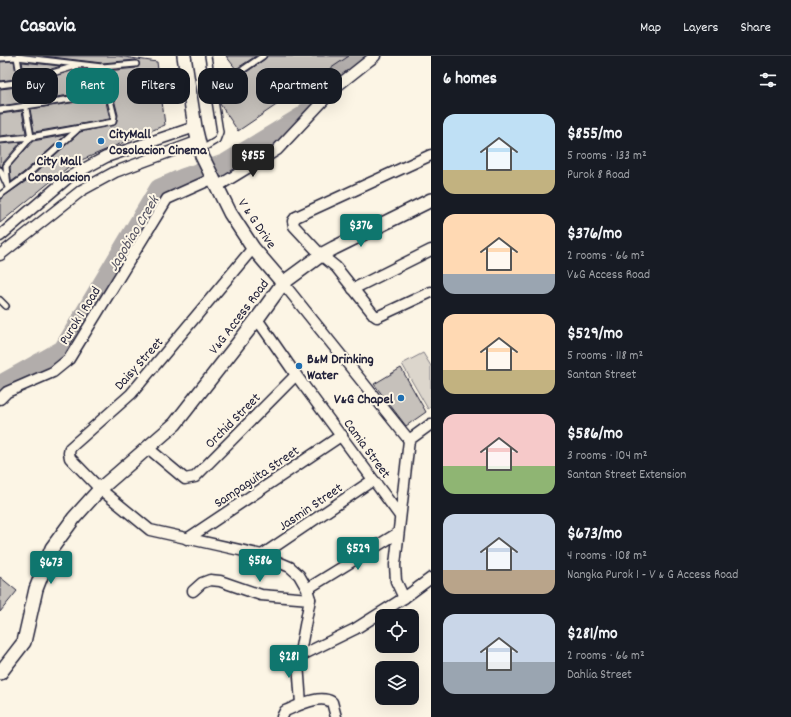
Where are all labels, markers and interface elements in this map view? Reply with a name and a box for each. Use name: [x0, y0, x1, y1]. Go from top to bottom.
text: Casavia: [20, 14, 76, 41]
text: Map: [640, 18, 661, 38]
text: Layers: [683, 18, 718, 38]
text: Share: [740, 18, 771, 38]
chip: Buy: [12, 68, 58, 104]
chip: Rent: [66, 68, 119, 104]
chip: Filters: [127, 68, 190, 104]
chip: New: [198, 68, 248, 104]
chip: Apartment: [256, 68, 342, 104]
text: 6 homes: [443, 68, 497, 92]
icon: filters: [757, 69, 779, 91]
text: $855/mo: [567, 123, 622, 147]
place label: CityMall Cosolacion Cinema: [109, 125, 208, 161]
icon: home: [475, 130, 523, 178]
marker: CityMall Cosolacion Cinema: [96, 136, 106, 146]
marker: City Mall Consolacion: [54, 140, 64, 150]
pin: $855: [229, 144, 277, 178]
text: $855: [241, 147, 265, 166]
text: 5 rooms · 133 m²: [567, 147, 647, 166]
place label: City Mall Consolacion: [28, 152, 91, 188]
text: Purok 8 Road: [567, 166, 630, 185]
water label: Jagobiao Creek: [104, 191, 167, 276]
street label: V & G Drive: [232, 195, 280, 253]
pin: $376: [337, 214, 385, 248]
text: $376: [349, 217, 373, 236]
text: $376/mo: [567, 223, 622, 247]
icon: home: [475, 230, 523, 278]
text: 2 rooms · 66 m²: [567, 247, 645, 266]
text: V&G Access Road: [567, 266, 650, 285]
street label: V&G Access Road: [205, 275, 274, 359]
street label: Purok 1 Road: [55, 283, 106, 349]
text: $529/mo: [567, 323, 623, 347]
icon: home: [475, 330, 523, 378]
street label: Daisy Street: [110, 333, 169, 395]
text: 5 rooms · 118 m²: [567, 347, 643, 366]
place label: B&M Drinking Water: [307, 350, 374, 386]
marker: B&M Drinking Water: [294, 361, 304, 371]
text: Santan Street: [567, 366, 636, 385]
street label: Orchid Street: [201, 389, 266, 454]
place label: V&G Chapel: [334, 390, 394, 410]
marker: V&G Chapel: [396, 393, 406, 403]
street label: Camia Street: [338, 415, 395, 483]
text: $586/mo: [567, 423, 623, 447]
icon: home: [475, 430, 523, 478]
street label: Sampaguita Street: [210, 442, 304, 514]
text: 3 rooms · 104 m²: [567, 447, 647, 466]
text: Santan Street Extension: [567, 466, 686, 485]
street label: Jasmin Street: [275, 479, 347, 536]
text: $673/mo: [567, 523, 622, 547]
icon: home: [475, 530, 523, 578]
pin: $529: [334, 537, 382, 571]
text: $529: [346, 540, 370, 559]
text: 4 rooms · 108 m²: [567, 547, 647, 566]
pin: $586: [236, 549, 284, 583]
pin: $673: [27, 551, 75, 585]
text: $586: [248, 552, 272, 571]
text: $673: [39, 554, 63, 573]
text: Nangka Purok 1 - V & G Access Road: [567, 566, 738, 585]
map controls: [375, 609, 419, 705]
button: locate: [375, 609, 419, 653]
text: $281/mo: [567, 623, 618, 647]
icon: home: [475, 630, 523, 678]
pin: $281: [265, 645, 313, 679]
text: 2 rooms · 66 m²: [567, 647, 645, 666]
text: $281: [279, 648, 299, 667]
button: layers: [375, 661, 419, 705]
text: Dahlia Street: [567, 666, 632, 685]

